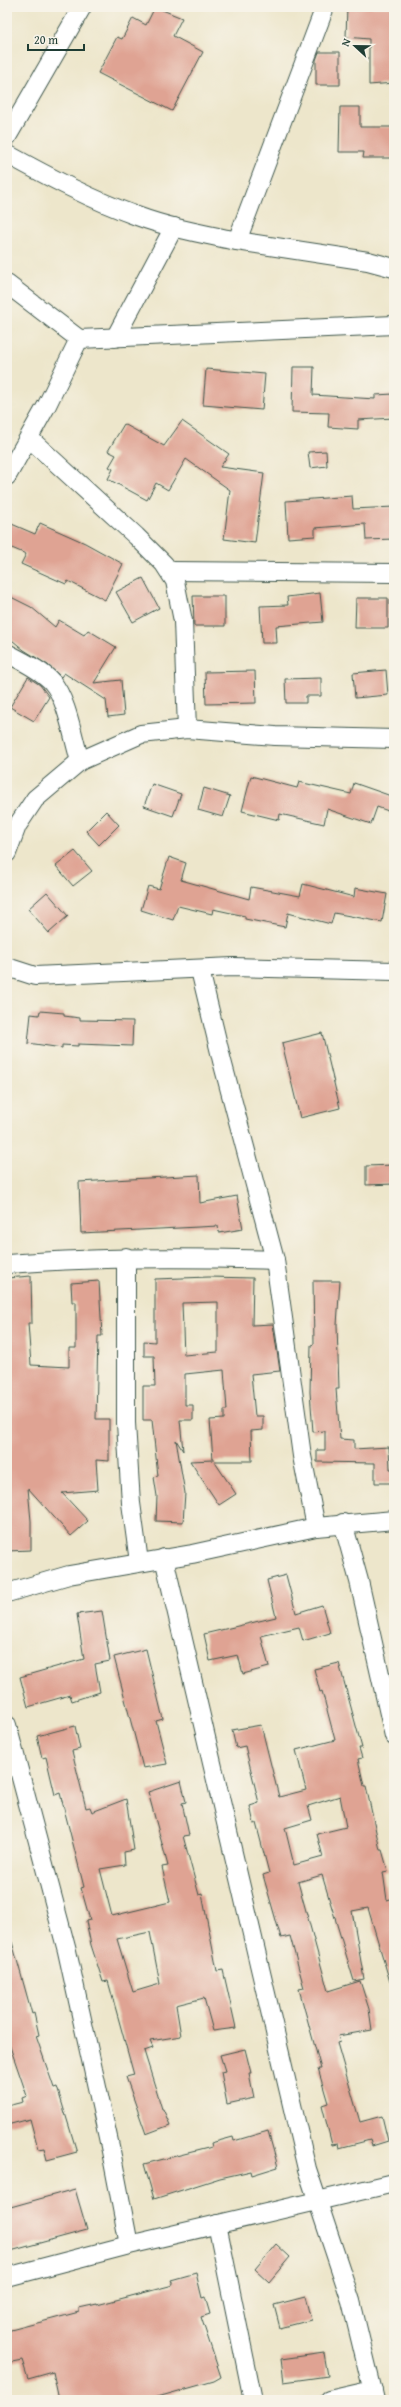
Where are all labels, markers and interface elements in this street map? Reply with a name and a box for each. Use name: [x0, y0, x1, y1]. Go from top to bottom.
scale bar: [28, 26, 84, 52]
north arrow: [335, 26, 375, 66]
text: 20 m: [34, 31, 58, 48]
text: N: [337, 35, 355, 49]

